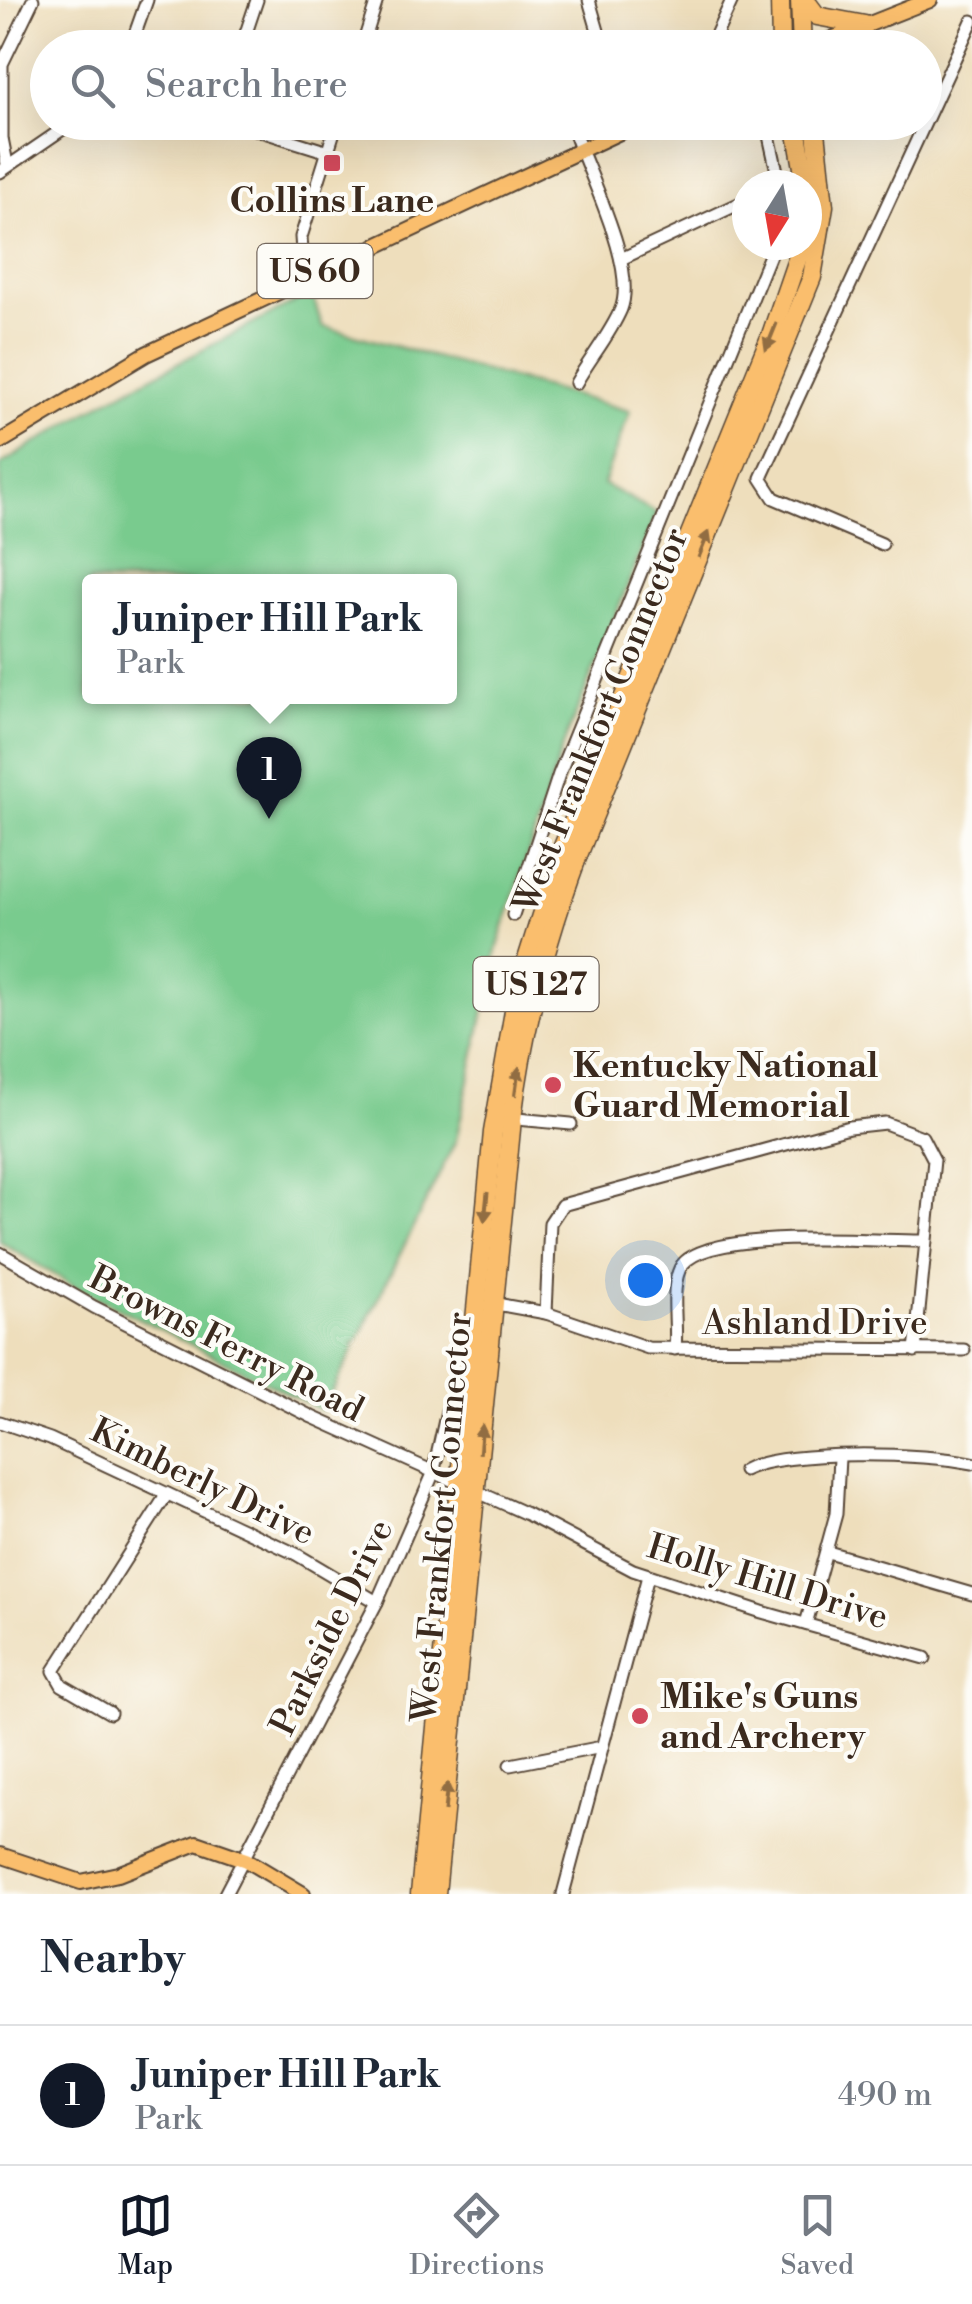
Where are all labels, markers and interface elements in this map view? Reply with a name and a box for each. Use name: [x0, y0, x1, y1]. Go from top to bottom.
search box: [30, 30, 942, 140]
icon: search: [65, 58, 120, 113]
text: Search here: [145, 62, 348, 109]
marker: Collins Lane: [321, 152, 343, 174]
north arrow: [732, 170, 822, 260]
place label: Collins Lane: [230, 180, 434, 223]
road number: US 60: [258, 244, 372, 298]
one-way arrow: [762, 322, 778, 352]
street label: West Frankfort Connector: [504, 522, 698, 920]
one-way arrow: [697, 529, 713, 559]
popup: [82, 574, 457, 704]
text: Juniper Hill Park: [117, 596, 422, 643]
text: Park: [117, 643, 183, 683]
pin: 1: [236, 736, 302, 819]
road number: US 127: [474, 957, 598, 1011]
place label: Kentucky National Guard Memorial: [573, 1045, 878, 1128]
one-way arrow: [510, 1064, 525, 1096]
marker: Kentucky National Guard Memorial: [542, 1074, 564, 1096]
one-way arrow: [477, 1191, 493, 1223]
your location: [620, 1255, 671, 1306]
street label: Browns Ferry Road: [81, 1256, 371, 1432]
street label: Ashland Drive: [701, 1302, 928, 1345]
street label: West Frankfort Connector: [403, 1310, 482, 1725]
street label: Kimberly Drive: [83, 1410, 321, 1555]
one-way arrow: [473, 1422, 489, 1454]
street label: Parkside Drive: [262, 1513, 403, 1743]
street label: Holly Hill Drive: [642, 1525, 893, 1639]
place label: Mike's Guns and Archery: [660, 1676, 866, 1759]
marker: Mike's Guns and Archery: [629, 1705, 651, 1727]
one-way arrow: [438, 1781, 454, 1812]
text: Nearby: [40, 1933, 185, 1986]
text: Juniper Hill Park: [135, 2052, 440, 2099]
text: 1: [65, 2075, 80, 2115]
text: 490 m: [838, 2075, 932, 2115]
text: Park: [135, 2099, 202, 2139]
tab: Map: [118, 2188, 173, 2283]
tab: Directions: [409, 2188, 544, 2283]
tab: Saved: [780, 2188, 854, 2283]

